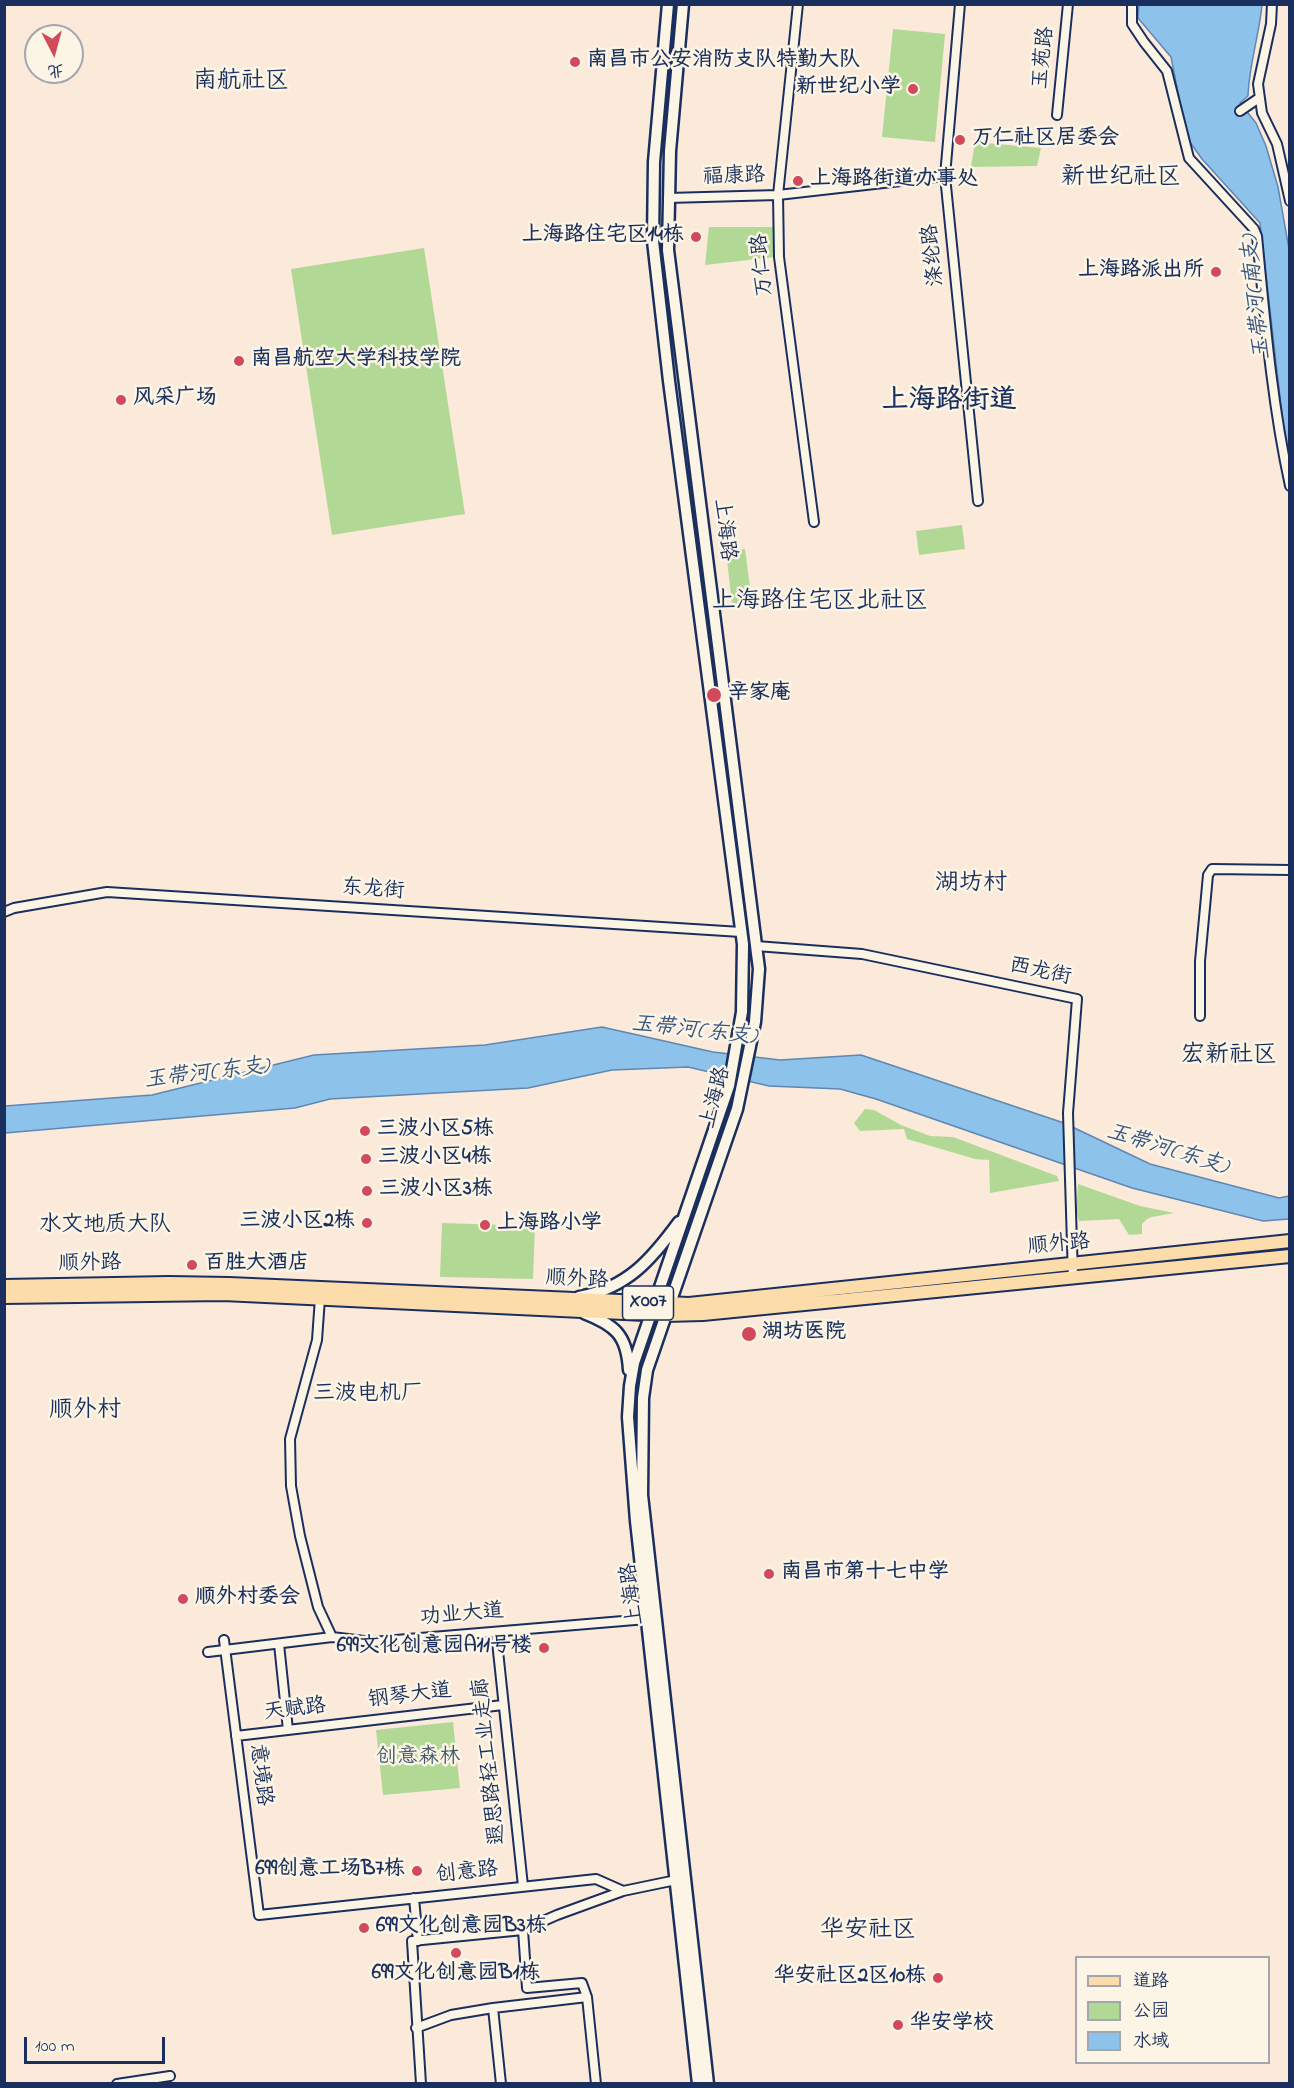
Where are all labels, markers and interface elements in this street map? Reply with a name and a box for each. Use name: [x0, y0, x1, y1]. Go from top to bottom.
north arrow: [24, 24, 84, 84]
street label: 玉苑路: [1029, 25, 1061, 91]
place label: 南昌市公安消防支队特勤大队: [587, 49, 860, 75]
marker: 南昌市公安消防支队特勤大队: [568, 55, 582, 69]
text: 北: [46, 57, 65, 83]
district label: 南航社区: [193, 69, 289, 97]
place label: 新世纪小学: [796, 76, 901, 102]
marker: 新世纪小学: [906, 82, 920, 96]
place label: 万仁社区居委会: [972, 127, 1119, 153]
marker: 万仁社区居委会: [953, 133, 967, 147]
street label: 福康路: [702, 164, 766, 192]
district label: 新世纪社区: [1061, 165, 1181, 193]
place label: 上海路街道办事处: [810, 168, 978, 194]
marker: 上海路街道办事处: [791, 174, 805, 188]
street label: 涤纶路: [919, 222, 951, 288]
place label: 上海路住宅区14栋: [522, 224, 684, 250]
marker: 上海路住宅区14栋: [689, 230, 703, 244]
street label: 万仁路: [749, 233, 779, 297]
water label: 玉带河(南支): [1238, 233, 1278, 361]
place label: 上海路派出所: [1078, 259, 1204, 285]
marker: 上海路派出所: [1209, 265, 1223, 279]
place label: 南昌航空大学科技学院: [251, 348, 461, 374]
marker: 南昌航空大学科技学院: [232, 354, 246, 368]
place label: 风采广场: [133, 387, 217, 413]
district label: 上海路街道: [882, 387, 1016, 419]
marker: 风采广场: [114, 393, 128, 407]
street label: 上海路: [707, 497, 739, 563]
district label: 上海路住宅区北社区: [712, 589, 928, 617]
place label: 辛家庵: [728, 682, 791, 708]
marker: 辛家庵: [705, 686, 723, 704]
district label: 湖坊村: [935, 871, 1007, 899]
street label: 东龙街: [341, 876, 405, 906]
street label: 西龙街: [1007, 954, 1073, 992]
water label: 玉带河(东支): [630, 1012, 758, 1052]
district label: 宏新社区: [1181, 1043, 1277, 1071]
water label: 玉带河(东支): [143, 1054, 271, 1096]
street label: 上海路: [697, 1064, 737, 1132]
place label: 三波小区5栋: [377, 1118, 494, 1144]
water label: 玉带河(东支): [1103, 1120, 1231, 1182]
marker: 三波小区5栋: [358, 1124, 372, 1138]
place label: 三波小区4栋: [378, 1146, 492, 1172]
marker: 三波小区4栋: [359, 1152, 373, 1166]
place label: 三波小区3栋: [379, 1178, 493, 1204]
marker: 三波小区3栋: [360, 1184, 374, 1198]
place label: 三波小区2栋: [240, 1210, 355, 1236]
place label: 上海路小学: [497, 1212, 602, 1238]
district label: 水文地质大队: [39, 1213, 171, 1239]
marker: 三波小区2栋: [360, 1216, 374, 1230]
marker: 上海路小学: [478, 1218, 492, 1232]
street label: 顺外路: [1027, 1231, 1091, 1261]
street label: 顺外路: [58, 1252, 122, 1278]
place label: 百胜大酒店: [204, 1252, 309, 1278]
marker: 百胜大酒店: [185, 1258, 199, 1272]
street label: 顺外路: [545, 1267, 609, 1295]
road number: X007: [622, 1286, 674, 1320]
place label: 湖坊医院: [762, 1321, 846, 1347]
marker: 湖坊医院: [740, 1325, 758, 1343]
district label: 三波电机厂: [313, 1382, 423, 1408]
district label: 顺外村: [49, 1398, 121, 1426]
street label: 上海路: [618, 1561, 650, 1627]
place label: 南昌市第十七中学: [781, 1561, 949, 1587]
marker: 南昌市第十七中学: [762, 1567, 776, 1581]
place label: 顺外村委会: [195, 1586, 300, 1612]
marker: 顺外村委会: [176, 1592, 190, 1606]
street label: 功业大道: [419, 1600, 505, 1632]
place label: 699文化创意园A11号楼: [337, 1635, 532, 1661]
marker: 699文化创意园A11号楼: [537, 1641, 551, 1655]
street label: 遐思路轻工业走廊: [470, 1676, 512, 1846]
street label: 钢琴大道: [367, 1679, 453, 1715]
street label: 天赋路: [262, 1695, 328, 1727]
street label: 意境路: [243, 1742, 275, 1808]
park label: 创意森林: [376, 1746, 460, 1772]
place label: 699创意工场B7栋: [255, 1858, 405, 1884]
street label: 创意路: [434, 1858, 500, 1890]
marker: 699创意工场B7栋: [410, 1864, 424, 1878]
place label: 699文化创意园B3栋: [376, 1915, 547, 1941]
district label: 华安社区: [820, 1918, 916, 1946]
marker: 699文化创意园B3栋: [357, 1921, 371, 1935]
marker: 699文化创意园B1栋: [449, 1946, 463, 1960]
legend: [1075, 1956, 1270, 2064]
place label: 699文化创意园B1栋: [372, 1962, 540, 1988]
place label: 华安社区2区10栋: [774, 1965, 926, 1991]
text: 道路: [1133, 1969, 1169, 1995]
marker: 华安社区2区10栋: [931, 1971, 945, 1985]
text: 公园: [1133, 1999, 1169, 2025]
place label: 华安学校: [910, 2012, 994, 2038]
marker: 华安学校: [891, 2018, 905, 2032]
scale bar: [27, 2025, 168, 2063]
text: 水域: [1133, 2029, 1169, 2055]
text: 100 m: [35, 2034, 75, 2060]

